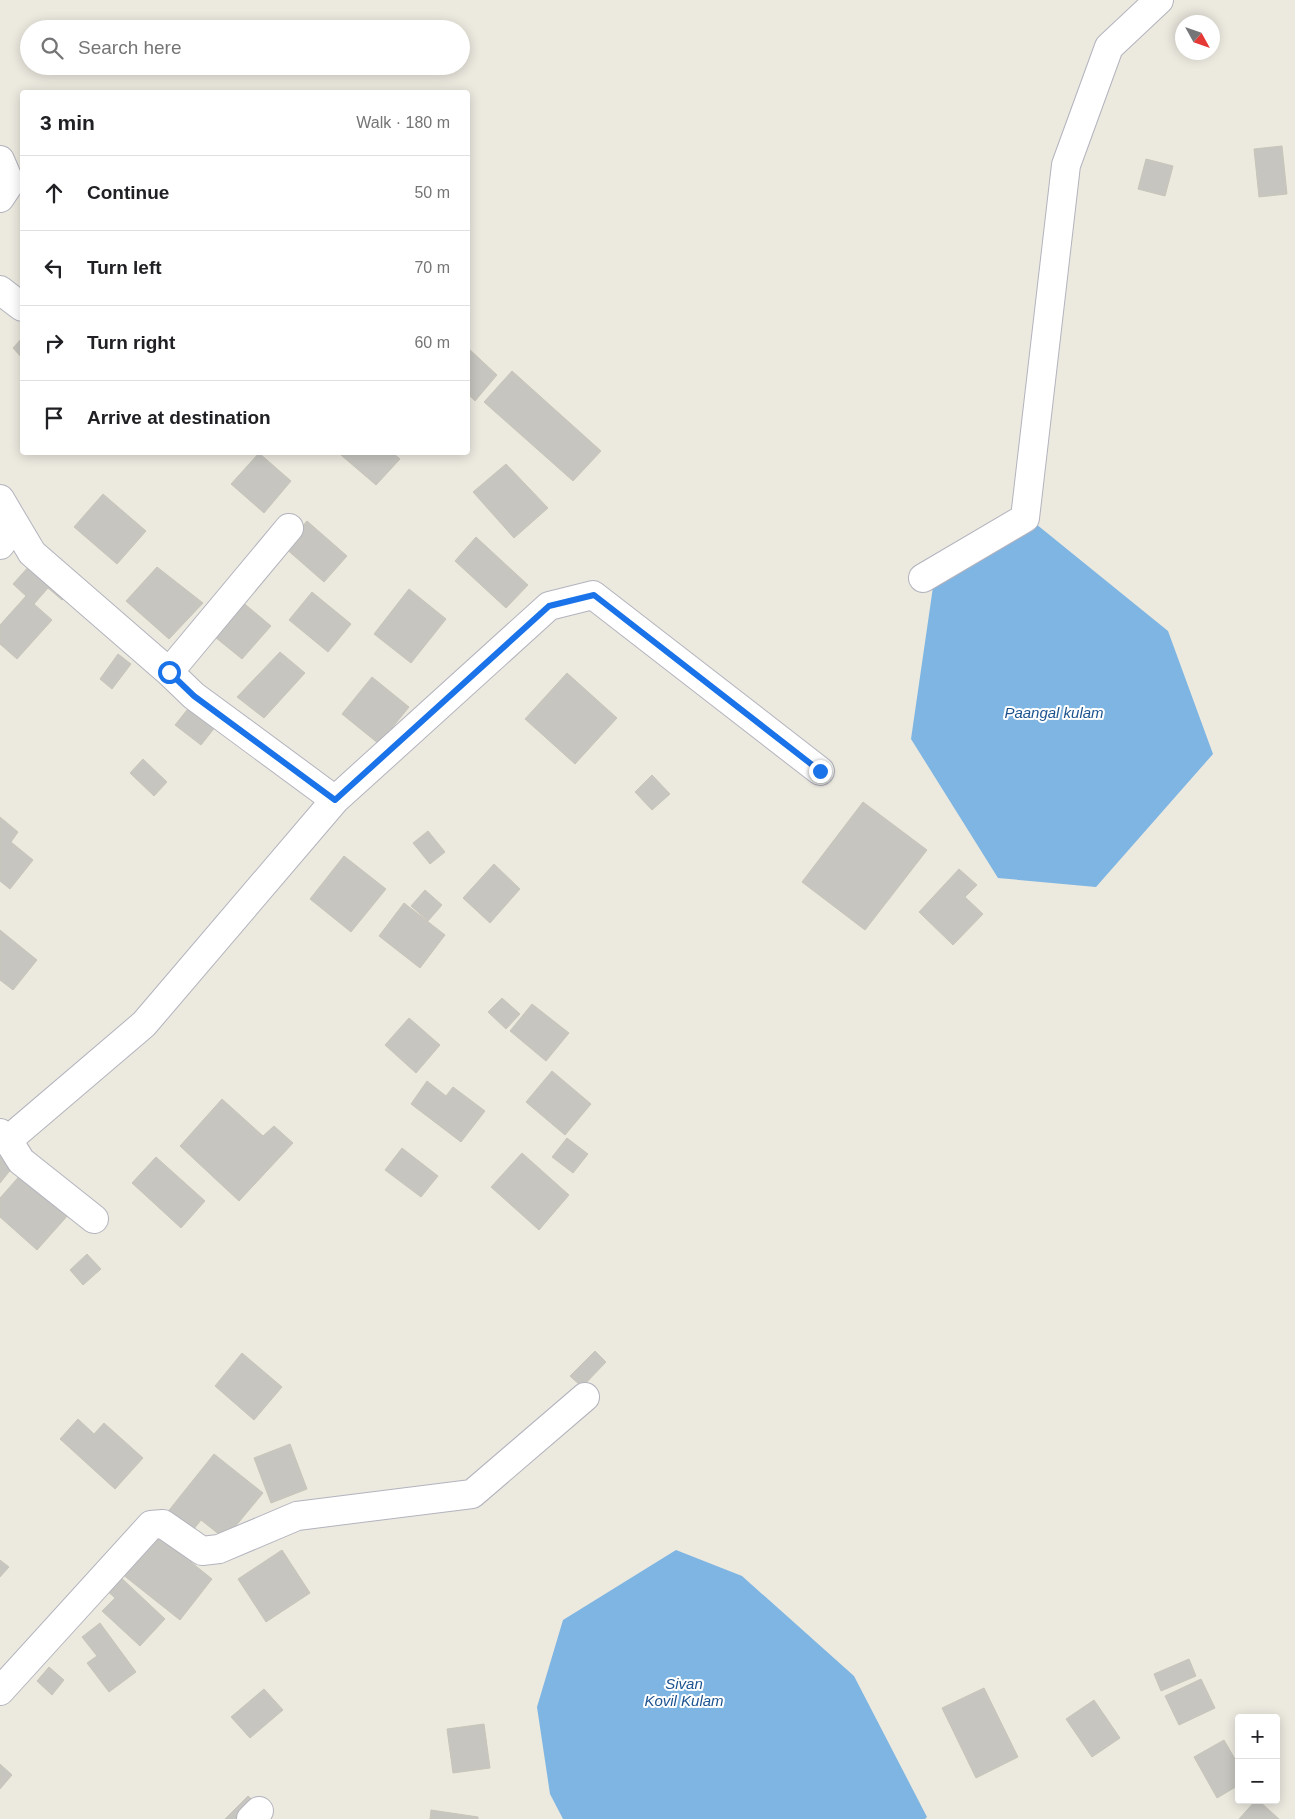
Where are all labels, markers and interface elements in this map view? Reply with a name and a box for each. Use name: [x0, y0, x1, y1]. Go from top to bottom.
north arrow: [1175, 15, 1220, 60]
search box: [20, 20, 470, 75]
icon: search: [38, 34, 66, 62]
text: Search here: [78, 37, 182, 58]
text: 3 min: [40, 111, 95, 134]
text: Walk · 180 m: [356, 114, 450, 131]
icon: ahead: [40, 179, 68, 207]
text: Continue: [87, 182, 169, 203]
text: 50 m: [414, 184, 450, 201]
icon: left: [40, 254, 68, 282]
text: Turn left: [87, 257, 162, 278]
text: 70 m: [414, 259, 450, 276]
icon: right: [40, 329, 68, 357]
text: Turn right: [87, 332, 175, 353]
text: 60 m: [414, 334, 450, 351]
icon: arrive: [40, 404, 68, 432]
text: Arrive at destination: [87, 407, 271, 428]
route start: [158, 661, 181, 684]
water label: Paangal kulam: [1004, 704, 1104, 721]
route end: [809, 760, 832, 783]
water label: Sivan Kovil Kulam: [644, 1675, 724, 1709]
map controls: [1235, 1714, 1280, 1804]
button: +: [1235, 1714, 1280, 1759]
button: −: [1235, 1759, 1280, 1804]

